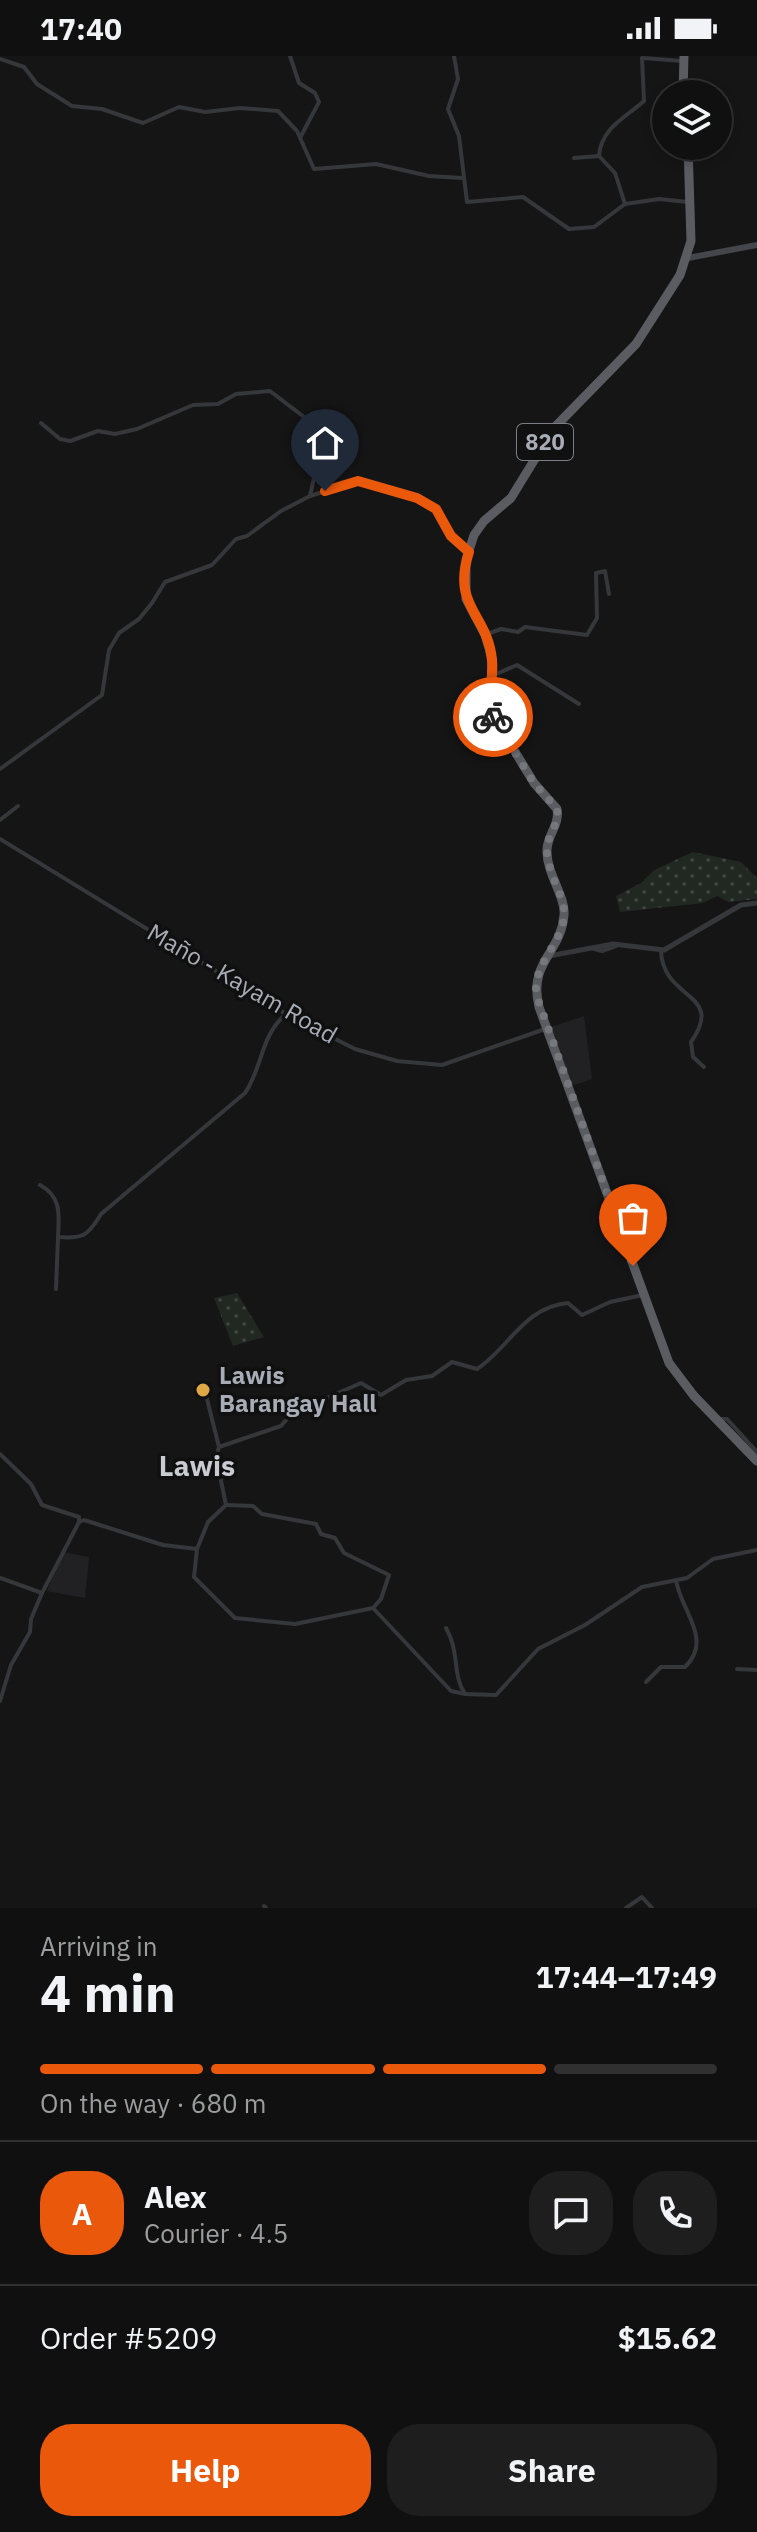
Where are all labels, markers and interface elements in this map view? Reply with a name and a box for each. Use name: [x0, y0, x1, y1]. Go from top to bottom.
text: 17:40: [40, 9, 122, 48]
map controls: [652, 80, 732, 160]
button: layers: [652, 80, 732, 160]
pin: [291, 409, 359, 491]
icon: home: [303, 421, 347, 465]
road number: 820: [517, 424, 573, 460]
courier: [453, 677, 533, 757]
icon: bike: [471, 695, 515, 739]
street label: Maño - Kayam Road: [142, 916, 343, 1051]
pin: [599, 1184, 667, 1266]
icon: bag: [611, 1196, 655, 1240]
place label: Lawis Barangay Hall: [219, 1359, 377, 1419]
marker: Lawis Barangay Hall: [194, 1381, 212, 1399]
district label: Lawis: [159, 1447, 235, 1484]
text: Arriving in: [40, 1929, 157, 1963]
text: 17:44–17:49: [536, 1957, 717, 1996]
text: 4 min: [40, 1959, 176, 2026]
text: On the way · 680 m: [40, 2086, 266, 2120]
button: chat: [529, 2171, 613, 2255]
button: phone: [633, 2171, 717, 2255]
text: Alex: [144, 2177, 207, 2216]
text: A: [72, 2194, 92, 2233]
text: Courier · 4.5: [144, 2216, 288, 2250]
text: Order #5209: [40, 2318, 217, 2357]
text: $15.62: [618, 2318, 717, 2357]
button: Help: [40, 2424, 371, 2516]
button: Share: [387, 2424, 717, 2516]

